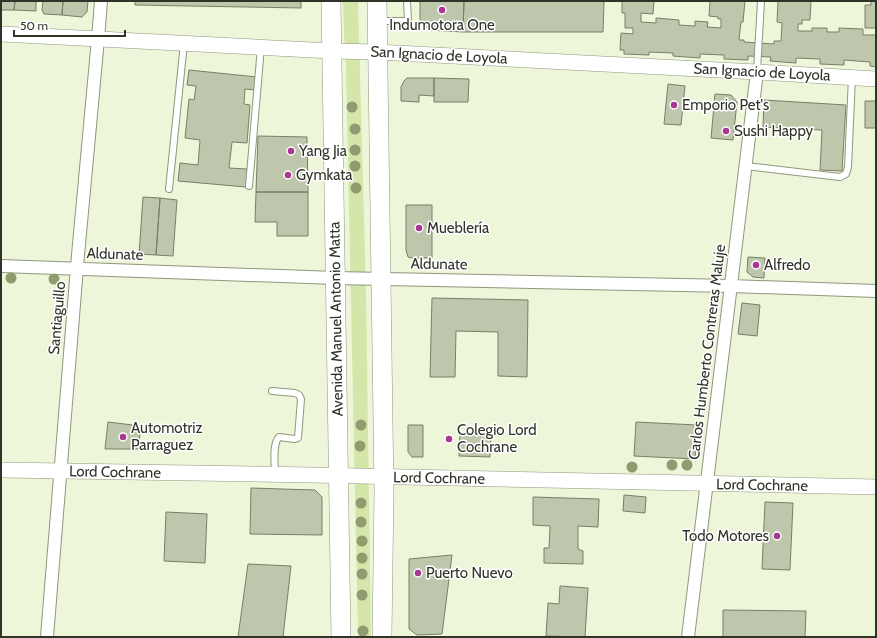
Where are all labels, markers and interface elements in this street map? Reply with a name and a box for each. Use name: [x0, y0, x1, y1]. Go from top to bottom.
marker: Indumotora One: [437, 5, 447, 15]
scale bar: [14, 12, 125, 38]
place label: Indumotora One: [389, 16, 495, 34]
text: 50 m: [20, 18, 48, 33]
street label: San Ignacio de Loyola: [370, 42, 509, 68]
street label: San Ignacio de Loyola: [693, 59, 832, 85]
place label: Emporio Pet's: [682, 96, 769, 114]
marker: Emporio Pet's: [669, 100, 679, 110]
place label: Sushi Happy: [734, 122, 814, 140]
marker: Sushi Happy: [721, 126, 731, 136]
place label: Yang Jia: [298, 142, 348, 160]
marker: Yang Jia: [286, 146, 296, 156]
place label: Gymkata: [296, 166, 353, 184]
marker: Gymkata: [283, 170, 293, 180]
place label: Mueblería: [427, 219, 490, 237]
street label: Avenida Manuel Antonio Matta: [325, 221, 347, 416]
marker: Mueblería: [414, 223, 424, 233]
street label: Carlos Humberto Contreras Maluje: [685, 243, 729, 461]
street label: Aldunate: [86, 244, 144, 264]
street label: Aldunate: [410, 255, 468, 274]
place label: Alfredo: [764, 256, 810, 274]
marker: Alfredo: [751, 260, 761, 270]
street label: Santiaguillo: [45, 281, 69, 355]
place label: Automotriz Parraguez: [131, 419, 203, 454]
place label: Colegio Lord Cochrane: [457, 421, 536, 456]
marker: Automotriz Parraguez: [118, 432, 128, 442]
marker: Colegio Lord Cochrane: [444, 434, 454, 444]
street label: Lord Cochrane: [69, 462, 161, 482]
street label: Lord Cochrane: [393, 468, 485, 488]
street label: Lord Cochrane: [716, 475, 808, 495]
place label: Todo Motores: [682, 527, 769, 545]
marker: Todo Motores: [772, 531, 782, 541]
place label: Puerto Nuevo: [426, 564, 513, 582]
marker: Puerto Nuevo: [413, 568, 423, 578]

